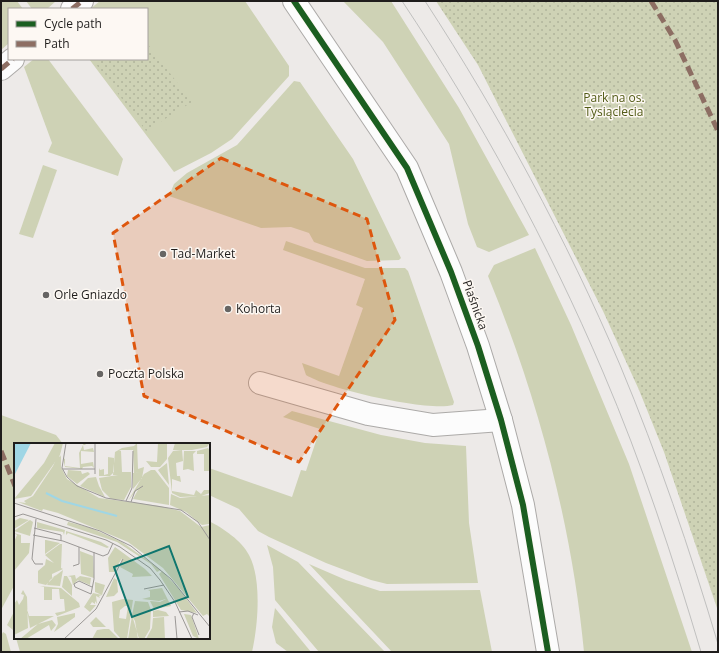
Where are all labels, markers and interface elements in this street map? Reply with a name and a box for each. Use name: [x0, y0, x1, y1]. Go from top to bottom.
legend: [8, 8, 148, 60]
text: Cycle path: [44, 15, 102, 32]
text: Path: [44, 35, 70, 52]
park label: Park na os. Tysiąclecia: [583, 89, 645, 120]
place label: Tad-Market: [171, 245, 235, 262]
marker: Tad-Market: [158, 249, 168, 259]
street label: Piaśnicka: [459, 278, 492, 332]
place label: Orle Gniazdo: [54, 286, 127, 303]
marker: Orle Gniazdo: [41, 290, 51, 300]
place label: Kohorta: [236, 300, 281, 317]
marker: Kohorta: [223, 304, 233, 314]
place label: Poczta Polska: [108, 365, 184, 382]
marker: Poczta Polska: [95, 369, 105, 379]
inset map: [14, 443, 210, 639]

